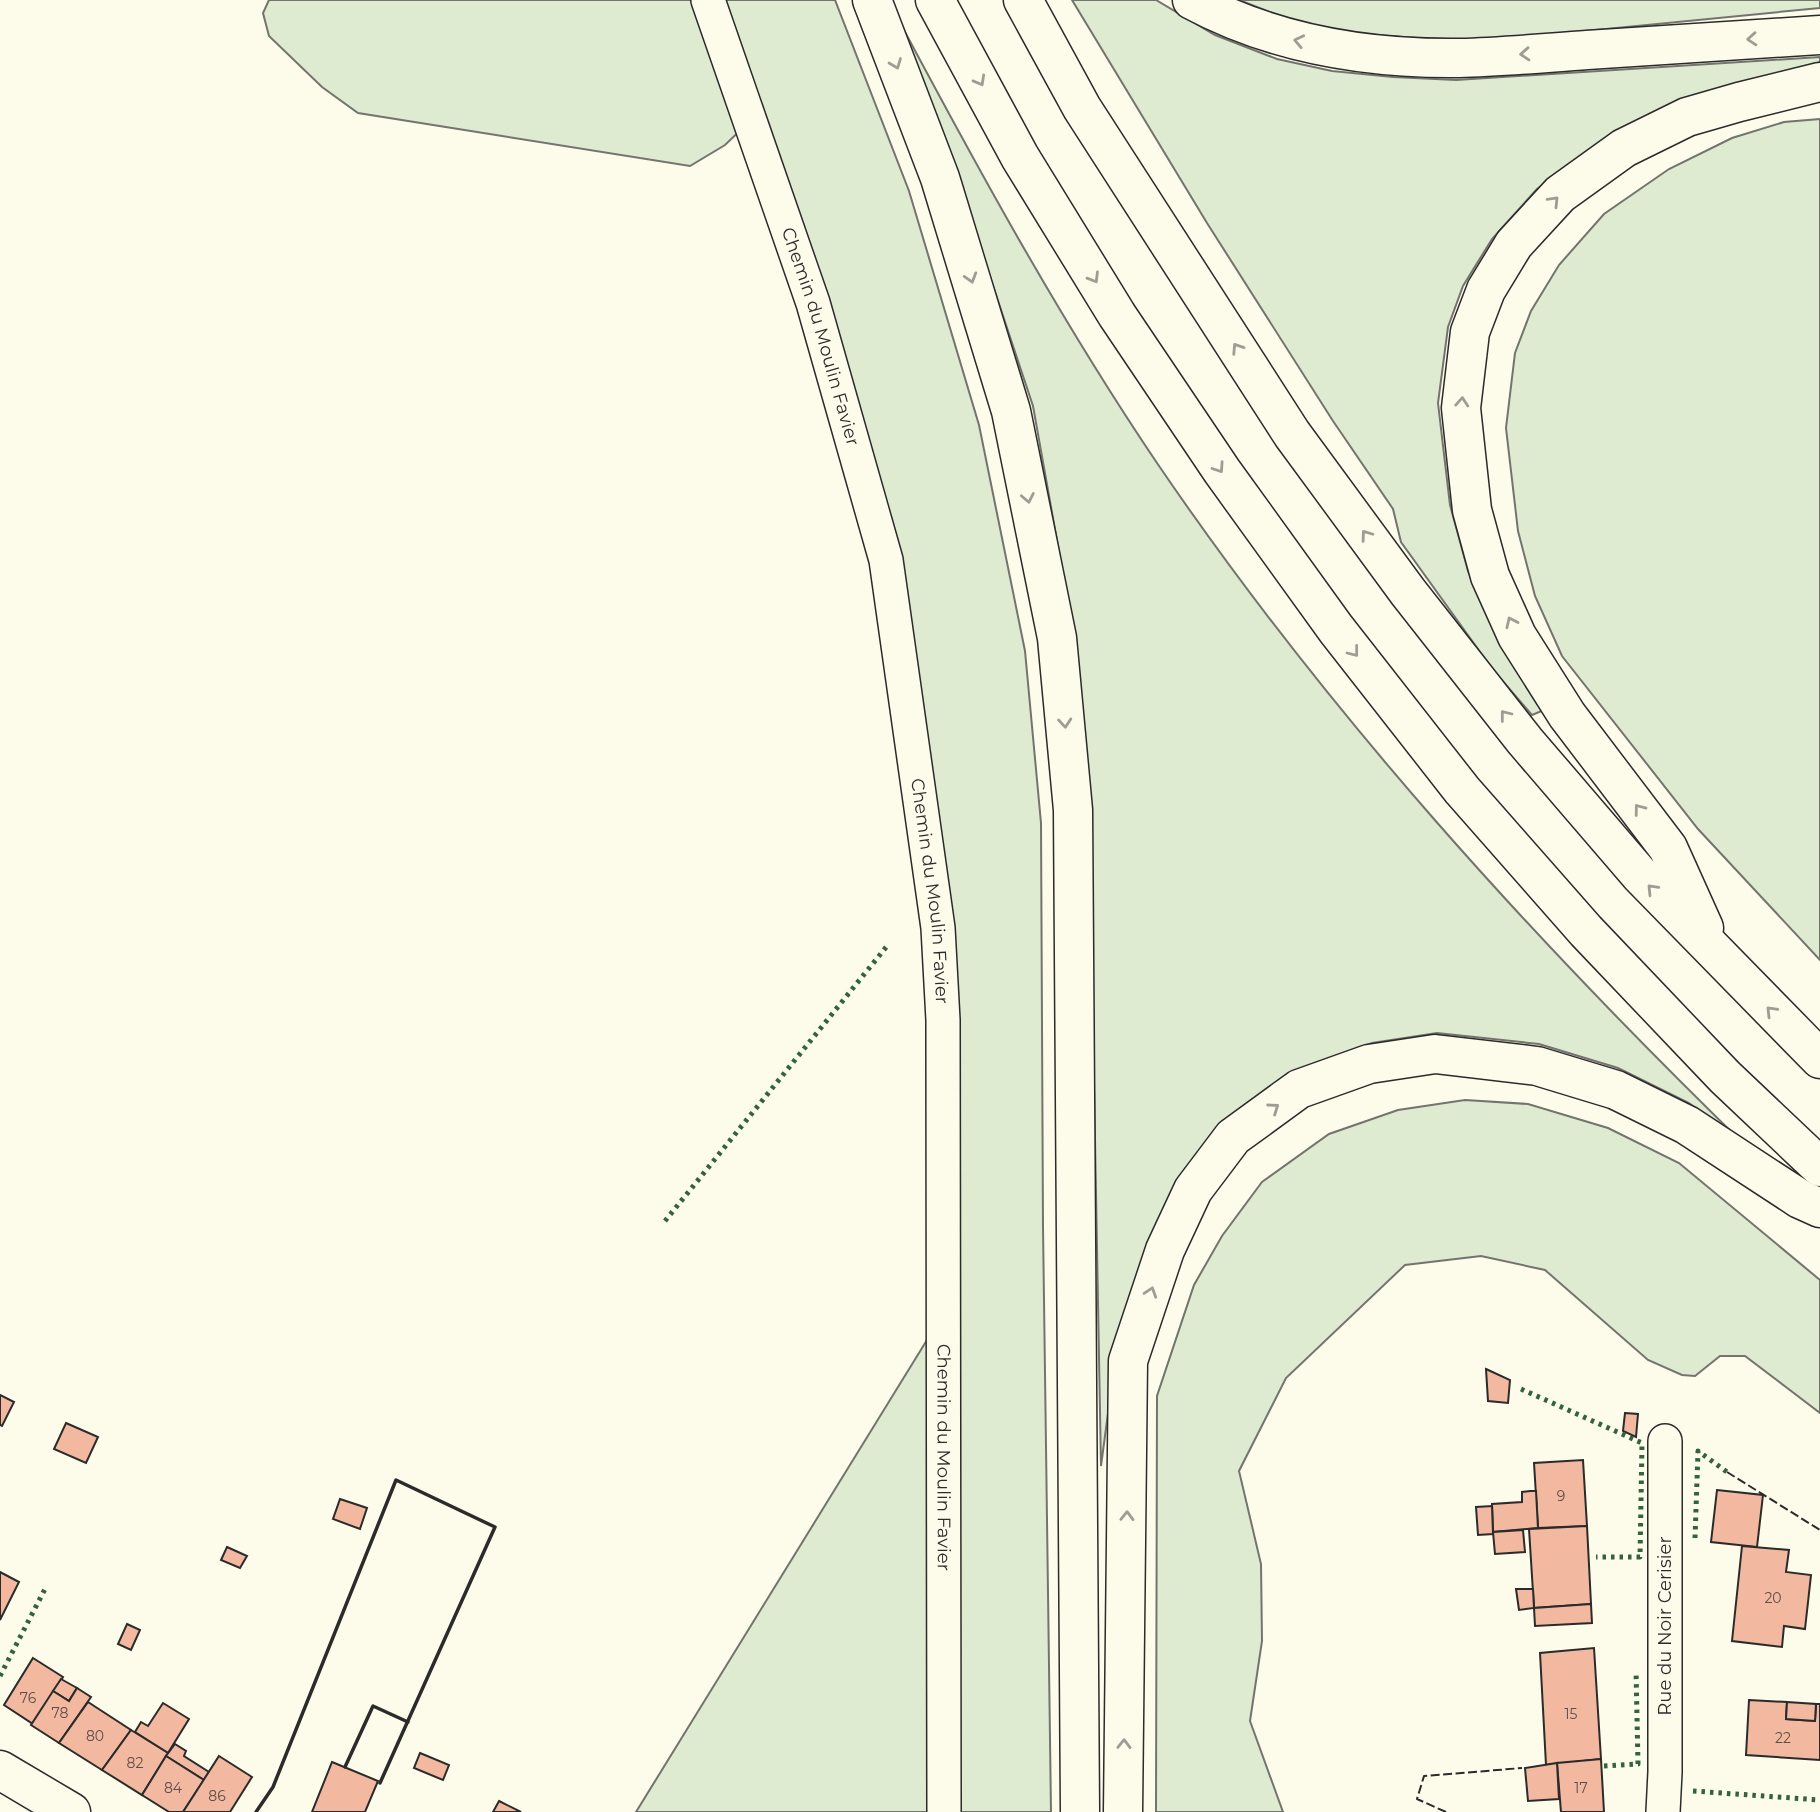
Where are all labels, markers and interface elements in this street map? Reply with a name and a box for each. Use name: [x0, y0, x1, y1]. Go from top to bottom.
one-way arrow: [1746, 32, 1757, 47]
one-way arrow: [1293, 35, 1305, 50]
one-way arrow: [1519, 46, 1530, 61]
one-way arrow: [888, 57, 902, 69]
one-way arrow: [971, 74, 985, 87]
one-way arrow: [1545, 196, 1558, 209]
street label: Chemin du Moulin Favier: [777, 225, 864, 448]
one-way arrow: [1086, 270, 1099, 283]
one-way arrow: [962, 272, 977, 284]
one-way arrow: [1232, 343, 1245, 356]
one-way arrow: [1455, 396, 1470, 407]
one-way arrow: [1211, 460, 1223, 473]
one-way arrow: [1020, 492, 1035, 504]
one-way arrow: [1362, 530, 1374, 543]
one-way arrow: [1505, 617, 1519, 629]
one-way arrow: [1345, 644, 1358, 656]
one-way arrow: [1500, 711, 1513, 723]
one-way arrow: [1057, 717, 1072, 728]
street label: Chemin du Moulin Favier: [906, 777, 953, 1005]
one-way arrow: [1634, 805, 1647, 817]
one-way arrow: [1648, 884, 1661, 897]
one-way arrow: [1767, 1006, 1780, 1019]
one-way arrow: [1266, 1104, 1279, 1116]
one-way arrow: [1143, 1287, 1157, 1299]
street label: Chemin du Moulin Favier: [932, 1344, 955, 1571]
house number: 9: [1557, 1487, 1565, 1505]
one-way arrow: [1119, 1511, 1135, 1521]
street label: Rue du Noir Cerisier: [1654, 1536, 1676, 1716]
house number: 20: [1764, 1589, 1782, 1607]
house number: 76: [20, 1689, 37, 1707]
house number: 78: [52, 1704, 69, 1722]
house number: 15: [1565, 1705, 1578, 1723]
house number: 80: [86, 1727, 104, 1745]
house number: 22: [1775, 1729, 1791, 1747]
one-way arrow: [1116, 1738, 1132, 1749]
house number: 82: [127, 1754, 143, 1772]
house number: 84: [164, 1779, 183, 1797]
house number: 17: [1574, 1779, 1588, 1797]
house number: 86: [208, 1787, 226, 1805]

